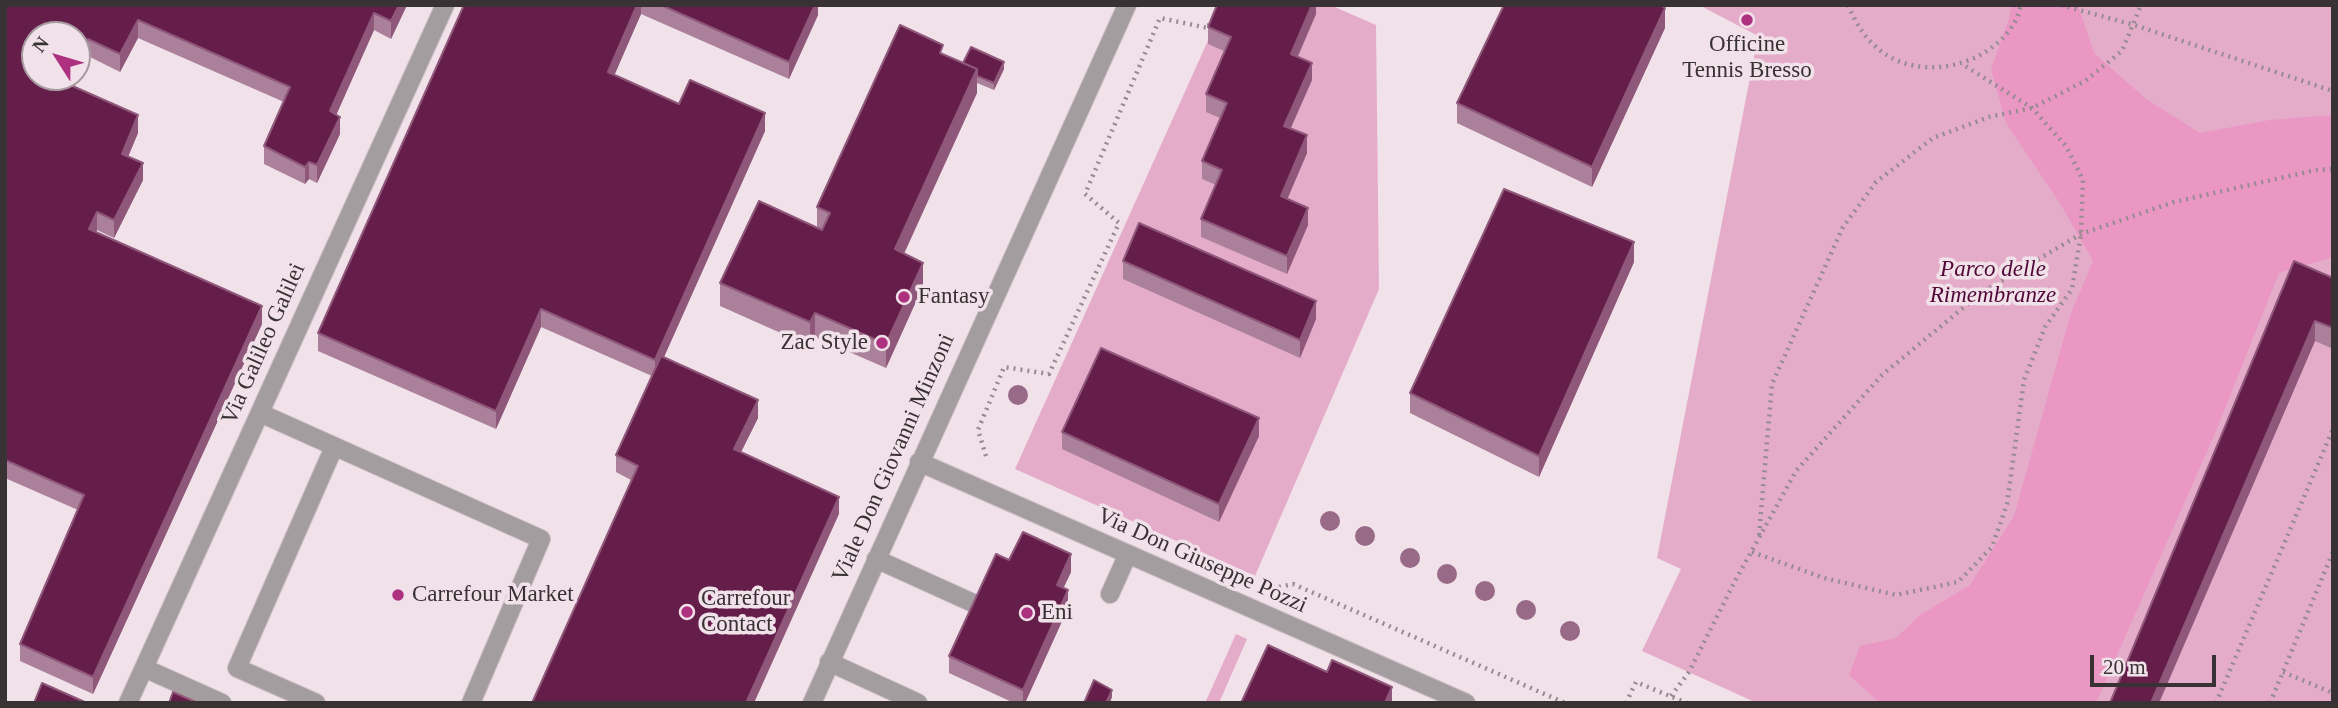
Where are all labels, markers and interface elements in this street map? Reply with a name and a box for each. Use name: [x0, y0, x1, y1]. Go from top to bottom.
marker: Officine Tennis Bresso: [1739, 12, 1755, 28]
north arrow: [21, 21, 91, 91]
place label: Officine Tennis Bresso: [1682, 31, 1812, 85]
text: N: [28, 32, 53, 56]
park label: Parco delle Rimembranze: [1930, 256, 2056, 310]
street label: Via Galileo Galilei: [216, 259, 312, 429]
place label: Fantasy: [918, 283, 990, 311]
marker: Fantasy: [896, 289, 912, 305]
place label: Zac Style: [781, 329, 868, 357]
street label: Viale Don Giovanni Minzoni: [827, 330, 961, 586]
marker: Zac Style: [874, 335, 890, 351]
street label: Via Don Giuseppe Pozzi: [1093, 502, 1311, 620]
place label: Carrefour Market: [412, 581, 574, 609]
place label: Carrefour Contact: [701, 585, 790, 639]
marker: Carrefour Market: [390, 587, 406, 603]
place label: Eni: [1041, 599, 1073, 627]
marker: Carrefour Contact: [679, 604, 695, 620]
marker: Eni: [1019, 605, 1035, 621]
scale bar: [2093, 642, 2219, 686]
text: 20 m: [2103, 655, 2146, 679]

